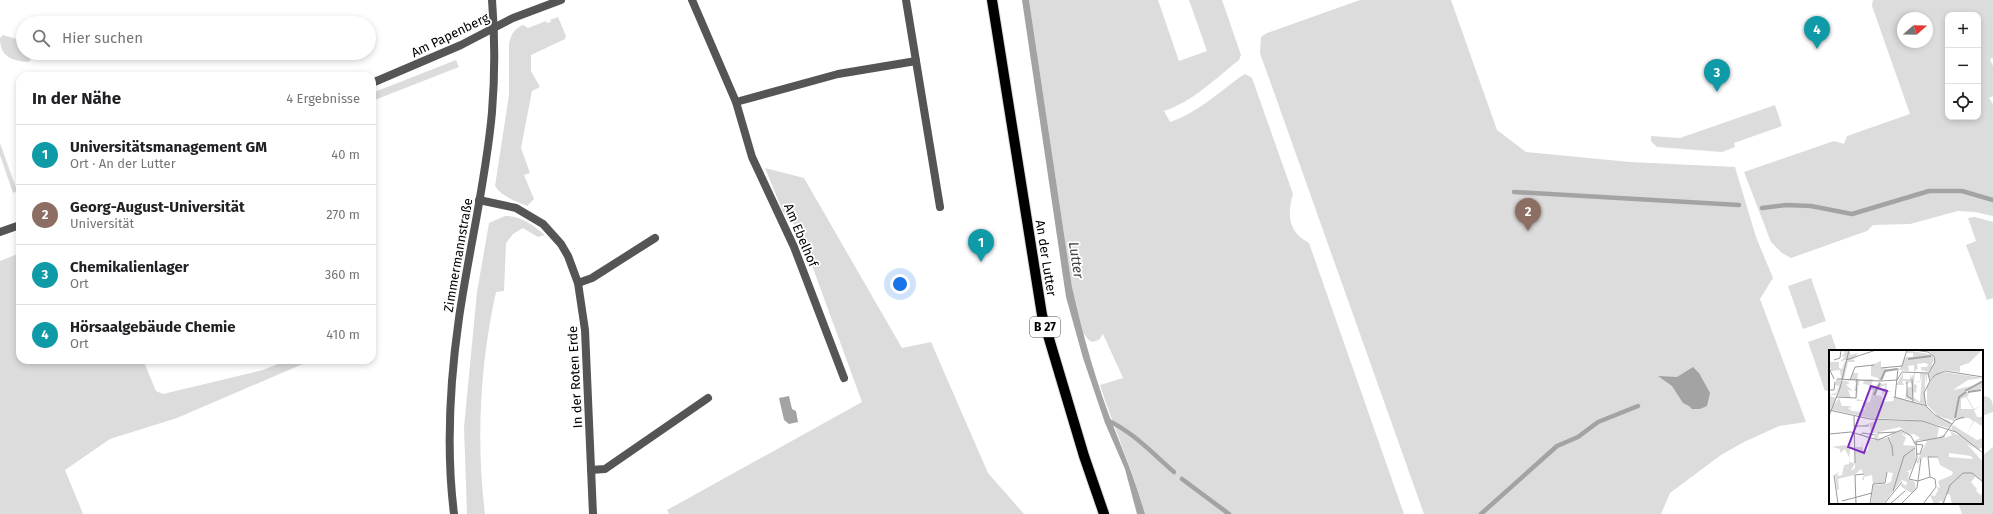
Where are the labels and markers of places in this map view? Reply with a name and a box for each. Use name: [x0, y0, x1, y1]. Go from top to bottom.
pin: 4: [1804, 16, 1830, 49]
pin: 3: [1704, 59, 1730, 92]
pin: 2: [1515, 198, 1541, 231]
pin: 1: [968, 229, 994, 262]

